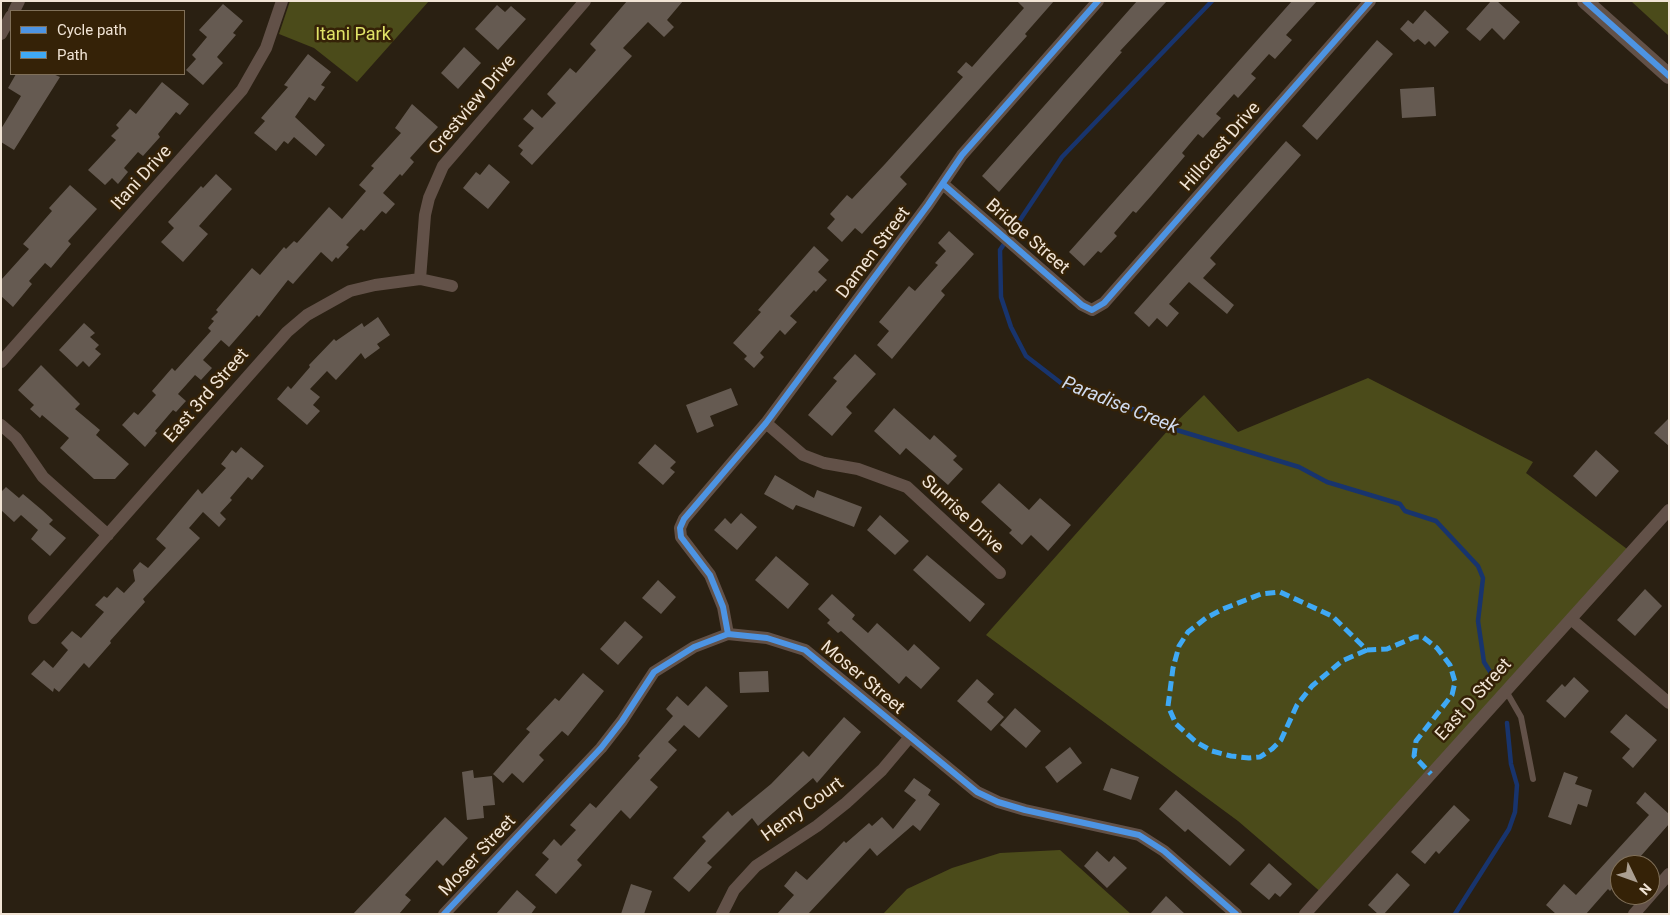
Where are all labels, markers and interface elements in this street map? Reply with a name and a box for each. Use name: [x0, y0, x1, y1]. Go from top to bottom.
legend: [10, 10, 185, 75]
text: Cycle path: [57, 21, 127, 39]
park label: Itani Park: [315, 24, 391, 46]
text: Path: [57, 46, 88, 64]
street label: Crestview Drive: [425, 51, 521, 159]
street label: Hillcrest Drive: [1176, 98, 1266, 196]
street label: Itani Drive: [107, 141, 177, 215]
street label: Bridge Street: [981, 195, 1073, 279]
street label: Damen Street: [833, 203, 915, 303]
street label: East 3rd Street: [160, 344, 254, 448]
water label: Paradise Creek: [1059, 372, 1181, 440]
street label: Sunrise Drive: [916, 471, 1008, 559]
street label: Moser Street: [816, 637, 908, 719]
street label: East D Street: [1431, 654, 1517, 746]
street label: Henry Court: [758, 773, 848, 847]
street label: Moser Street: [435, 811, 521, 901]
north arrow: [1610, 855, 1660, 905]
text: N: [1636, 880, 1655, 898]

